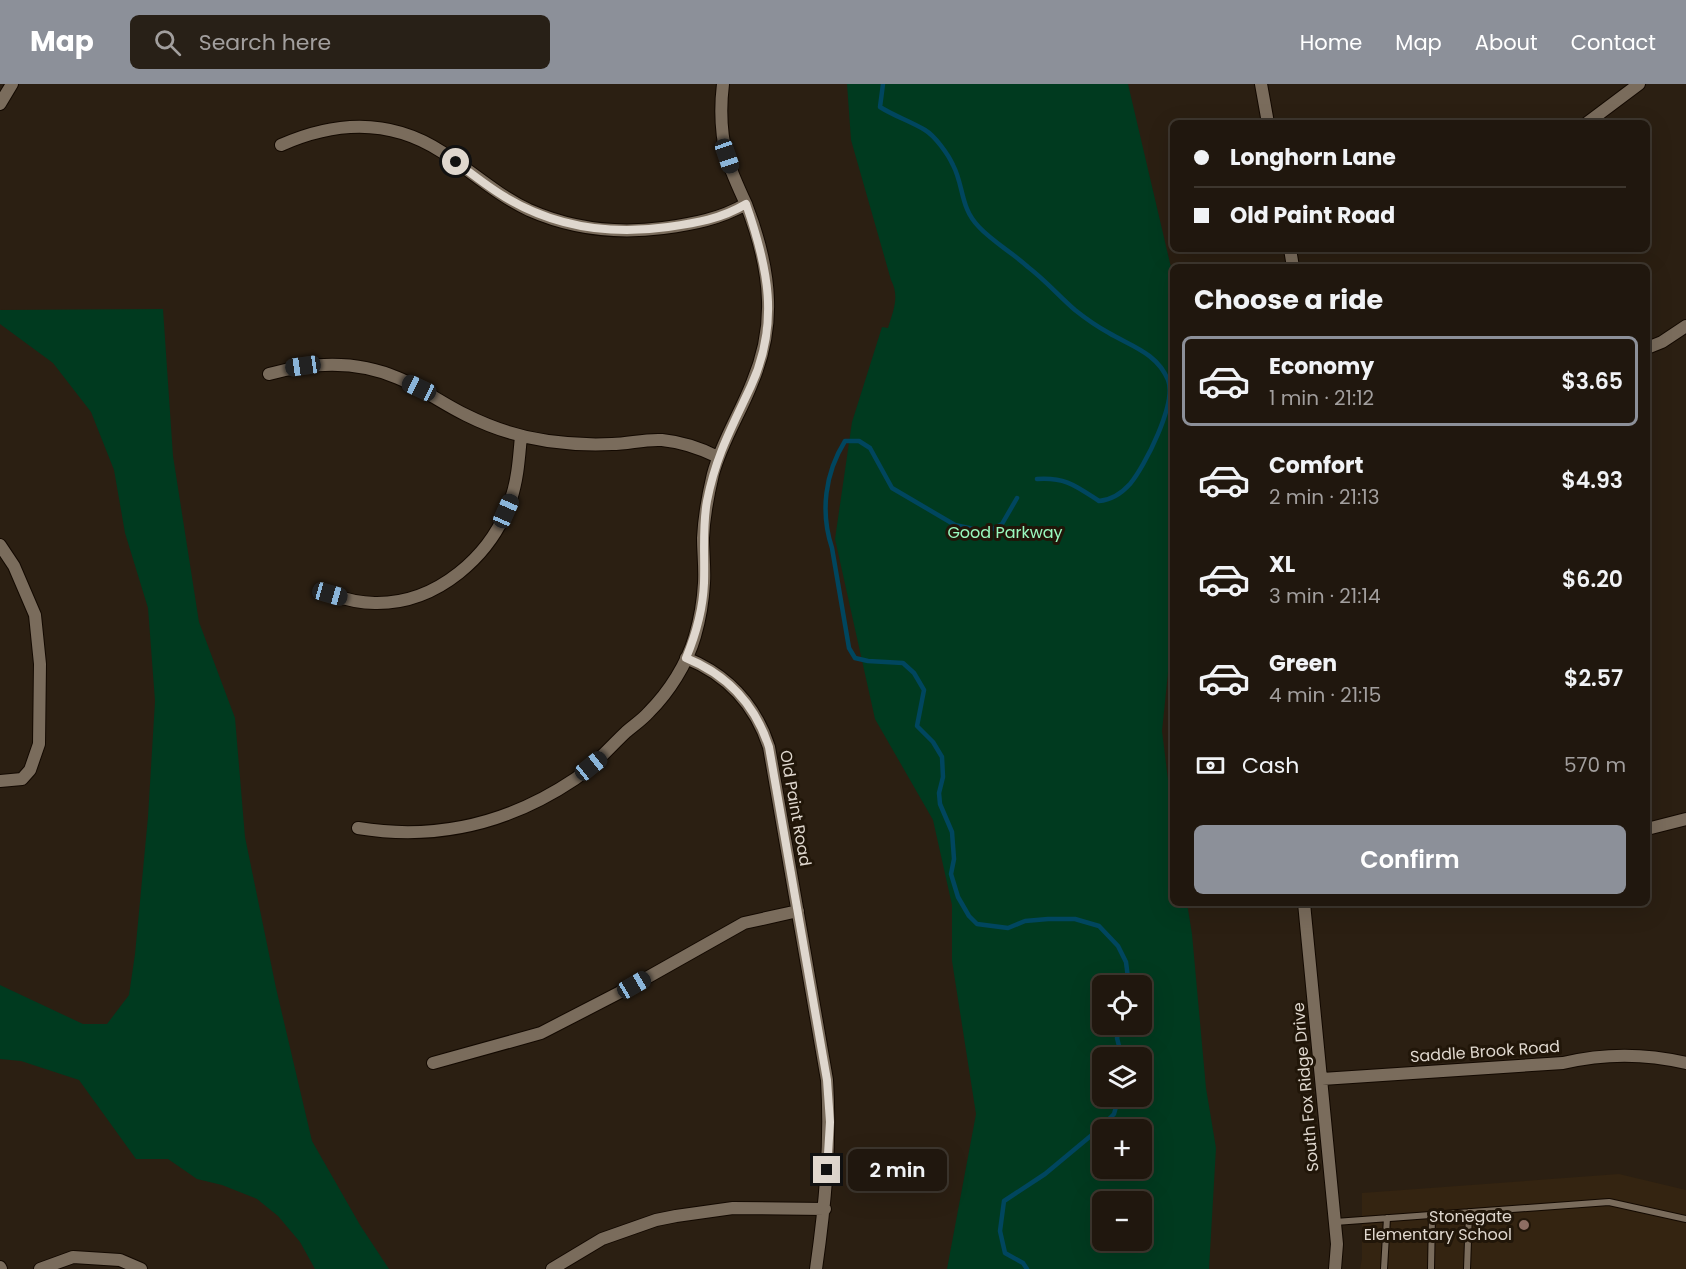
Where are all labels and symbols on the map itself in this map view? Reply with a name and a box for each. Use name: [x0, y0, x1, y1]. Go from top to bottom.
car: [713, 136, 741, 176]
route start: [442, 148, 469, 175]
car: [284, 355, 322, 377]
car: [399, 372, 439, 404]
car: [490, 491, 522, 531]
park label: Good Parkway: [947, 521, 1063, 544]
car: [310, 580, 350, 608]
car: [571, 748, 611, 784]
street label: Old Paint Road: [774, 748, 817, 868]
car: [614, 968, 654, 1002]
street label: South Fox Ridge Drive: [1287, 1001, 1324, 1173]
street label: Saddle Brook Road: [1409, 1035, 1561, 1068]
callout: 2 min: [848, 1149, 947, 1191]
route end: [813, 1156, 840, 1183]
place label: Stonegate Elementary School: [1364, 1205, 1512, 1246]
marker: Stonegate Elementary School: [1517, 1218, 1531, 1232]

